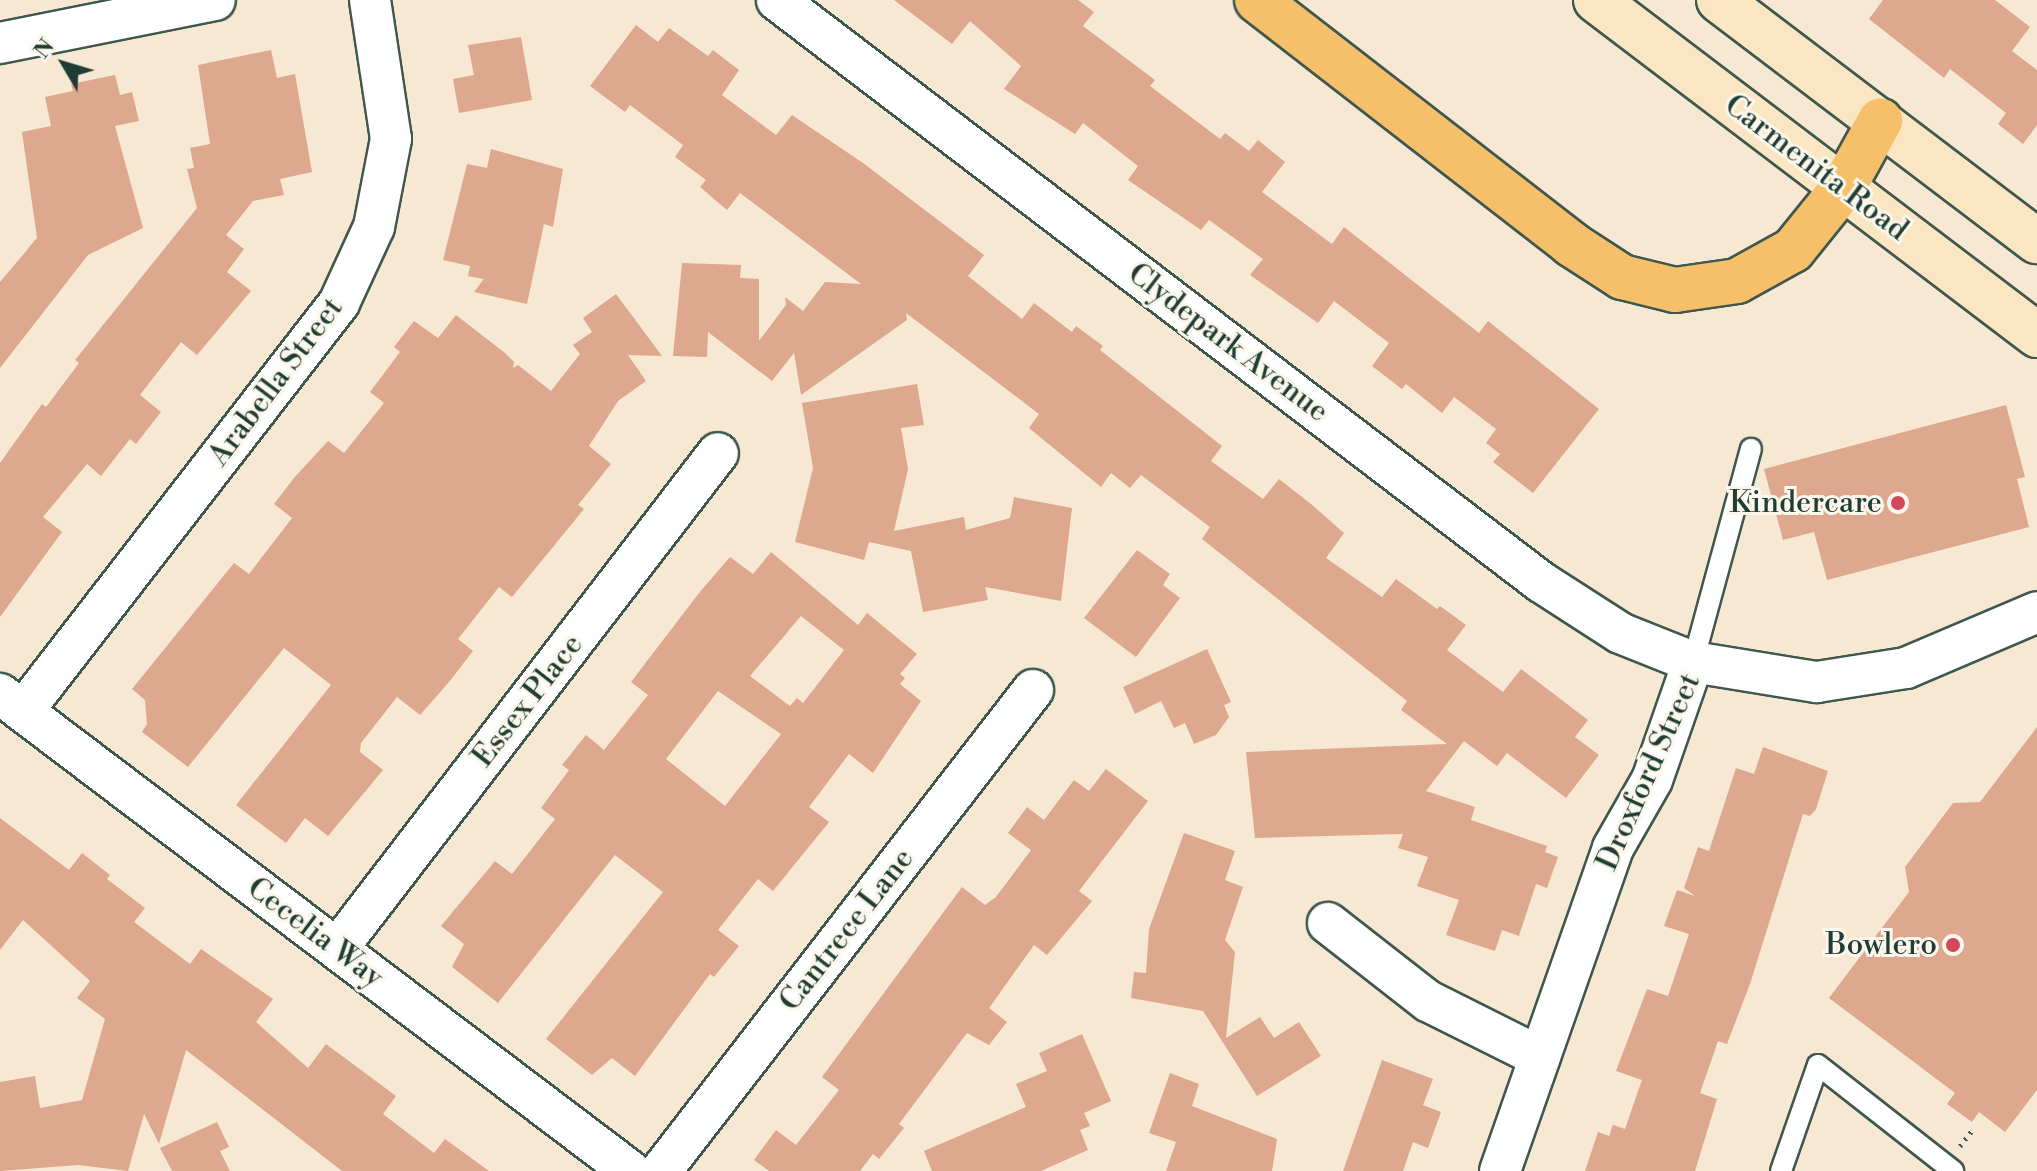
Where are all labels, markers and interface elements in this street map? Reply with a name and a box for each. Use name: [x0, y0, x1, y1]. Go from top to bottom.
north arrow: [24, 24, 104, 104]
text: N: [29, 34, 61, 64]
street label: Carmenita Road: [1717, 87, 1915, 249]
street label: Clydepark Avenue: [1121, 256, 1335, 430]
street label: Arabella Street: [201, 291, 351, 473]
place label: Kindercare: [1729, 485, 1882, 521]
marker: Kindercare: [1889, 494, 1907, 512]
street label: Essex Place: [465, 628, 591, 774]
street label: Droxford Street: [1589, 668, 1709, 876]
street label: Cantrece Lane: [772, 841, 922, 1019]
street label: Cecelia Way: [240, 870, 390, 996]
place label: Bowlero: [1825, 927, 1937, 963]
marker: Bowlero: [1944, 936, 1962, 954]

